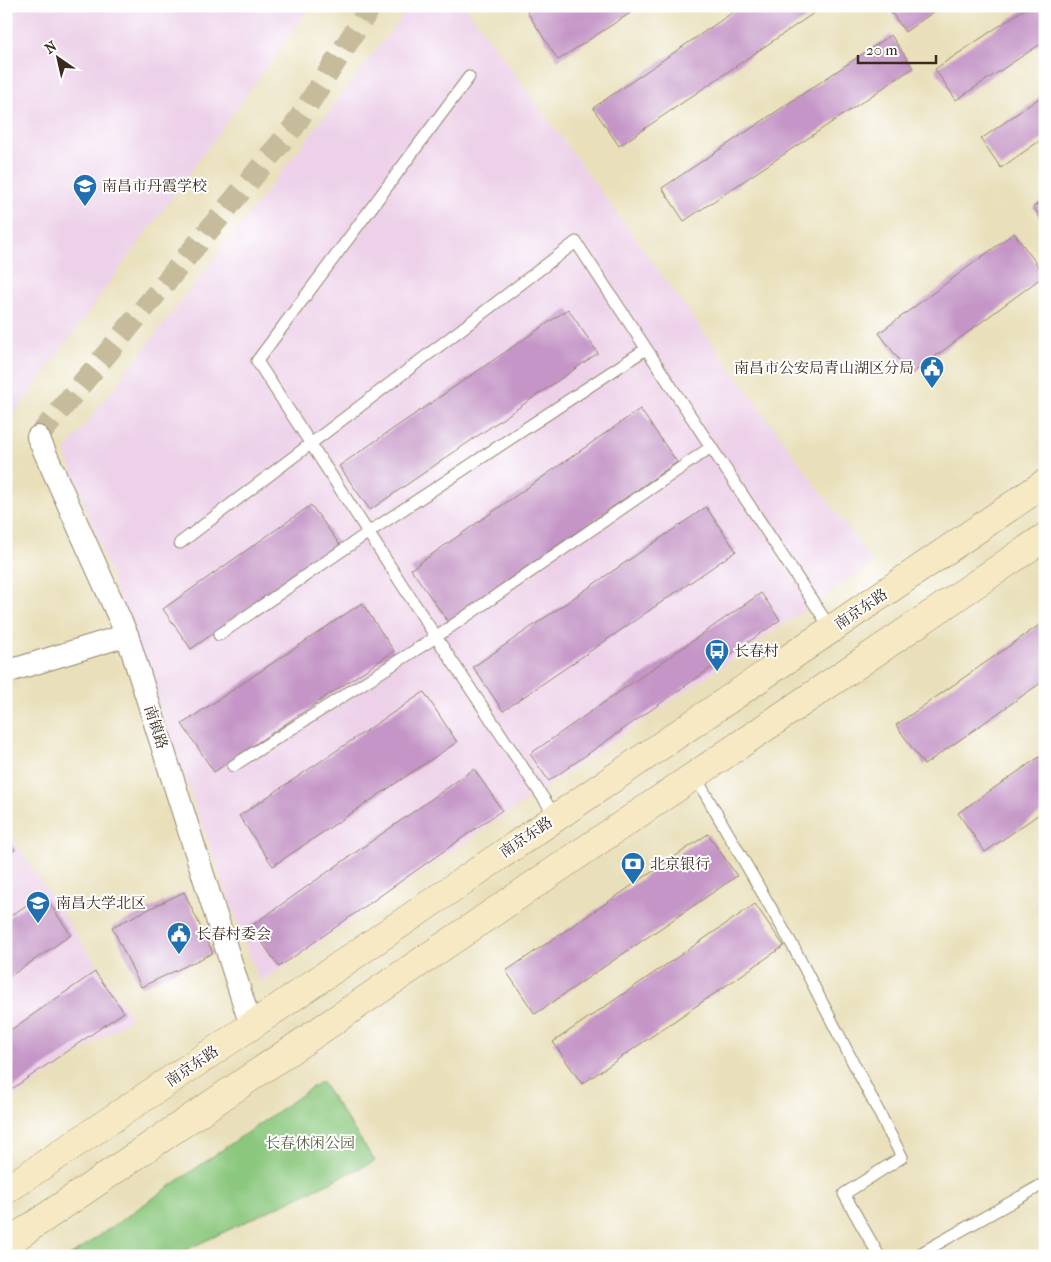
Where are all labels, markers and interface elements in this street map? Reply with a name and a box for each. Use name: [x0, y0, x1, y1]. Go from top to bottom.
north arrow: [32, 32, 82, 82]
scale bar: [858, 32, 936, 64]
text: N: [42, 37, 60, 58]
text: 20 m: [866, 41, 898, 59]
school or university icon: 南昌市丹霞学校: [72, 173, 98, 207]
place label: 南昌市丹霞学校: [102, 177, 207, 195]
public building icon: 南昌市公安局青山湖区分局: [919, 355, 945, 389]
place label: 南昌市公安局青山湖区分局: [734, 359, 914, 377]
street label: 南京东路: [831, 585, 891, 633]
bus stop icon: 长春村: [704, 638, 730, 672]
place label: 长春村: [734, 642, 779, 660]
street label: 南镇路: [140, 703, 172, 751]
street label: 南京东路: [496, 813, 556, 861]
bank icon: 北京银行: [620, 851, 646, 885]
place label: 北京银行: [650, 855, 710, 873]
school or university icon: 南昌大学北区: [25, 890, 51, 924]
place label: 南昌大学北区: [56, 894, 146, 912]
public building icon: 长春村委会: [166, 921, 192, 955]
place label: 长春村委会: [196, 925, 271, 943]
street label: 南京东路: [162, 1042, 222, 1090]
park label: 长春休闲公园: [265, 1134, 355, 1152]

